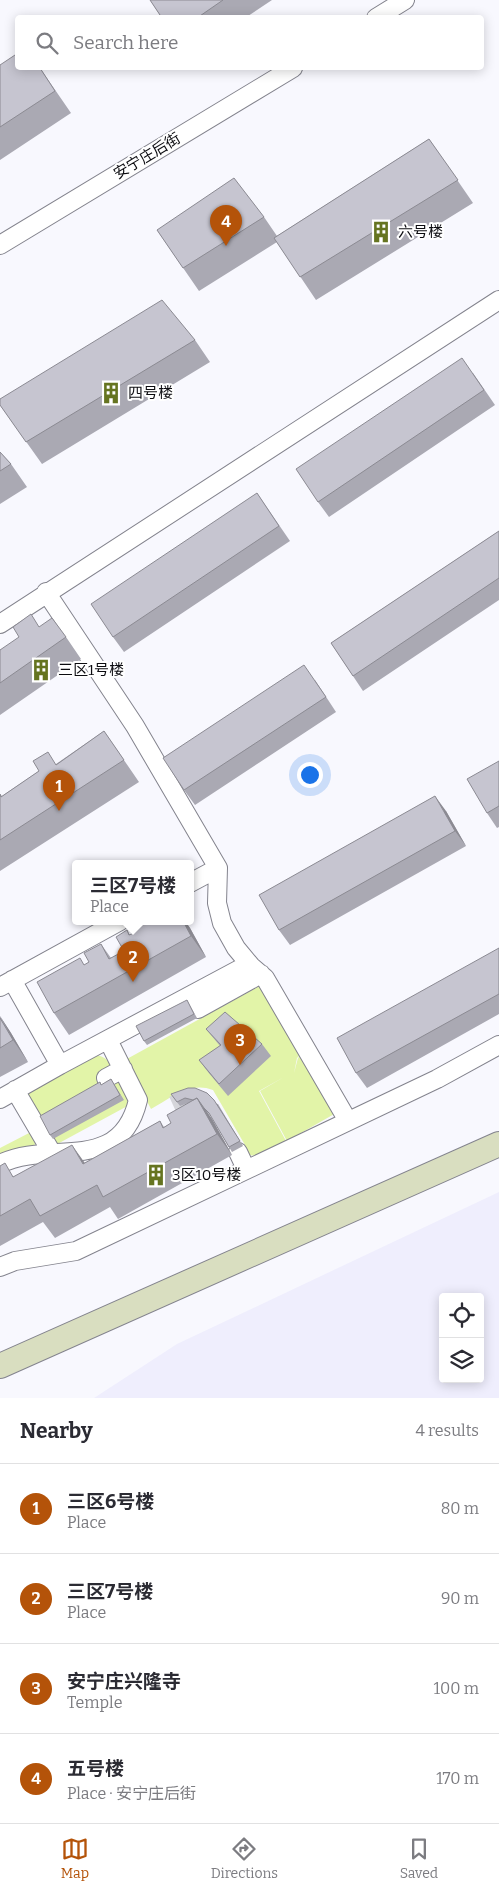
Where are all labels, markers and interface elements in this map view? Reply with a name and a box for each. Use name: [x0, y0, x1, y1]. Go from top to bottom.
search box: [15, 15, 484, 70]
icon: search: [33, 29, 61, 57]
text: Search here: [73, 31, 178, 54]
street label: 安宁庄后街: [110, 129, 184, 183]
pin: 4: [210, 205, 242, 246]
building icon: 六号楼: [368, 219, 394, 245]
place label: 六号楼: [398, 223, 443, 241]
building icon: 四号楼: [98, 380, 124, 406]
place label: 四号楼: [128, 384, 173, 402]
building icon: 三区1号楼: [28, 657, 54, 683]
place label: 三区1号楼: [58, 661, 124, 679]
your location: [297, 762, 323, 788]
pin: 1: [43, 770, 75, 811]
popup: [72, 860, 194, 925]
text: 三区7号楼: [90, 874, 176, 897]
text: Place: [90, 897, 129, 916]
pin: 2: [117, 941, 149, 982]
pin: 3: [224, 1024, 256, 1065]
building icon: 3区10号楼: [143, 1162, 169, 1188]
place label: 3区10号楼: [172, 1166, 241, 1184]
map controls: [439, 1293, 484, 1383]
button: locate: [439, 1293, 484, 1338]
button: layers: [439, 1338, 484, 1383]
text: Nearby: [20, 1418, 93, 1444]
text: 4 results: [416, 1421, 479, 1440]
text: 三区6号楼: [67, 1490, 154, 1513]
text: 1: [33, 1499, 39, 1518]
text: 80 m: [441, 1499, 479, 1518]
text: Place: [67, 1513, 106, 1532]
text: 三区7号楼: [67, 1580, 153, 1603]
text: 2: [31, 1589, 41, 1608]
text: 90 m: [441, 1589, 479, 1608]
text: Place: [67, 1603, 106, 1622]
text: 安宁庄兴隆寺: [67, 1670, 181, 1693]
text: 3: [31, 1679, 41, 1698]
text: 100 m: [434, 1679, 479, 1698]
text: Temple: [67, 1693, 122, 1712]
text: 五号楼: [67, 1757, 124, 1780]
text: 4: [31, 1769, 41, 1788]
text: 170 m: [436, 1769, 479, 1788]
text: Place · 安宁庄后街: [67, 1784, 196, 1803]
tab: Map: [61, 1835, 89, 1882]
tab: Directions: [211, 1835, 278, 1882]
tab: Saved: [400, 1835, 438, 1882]

